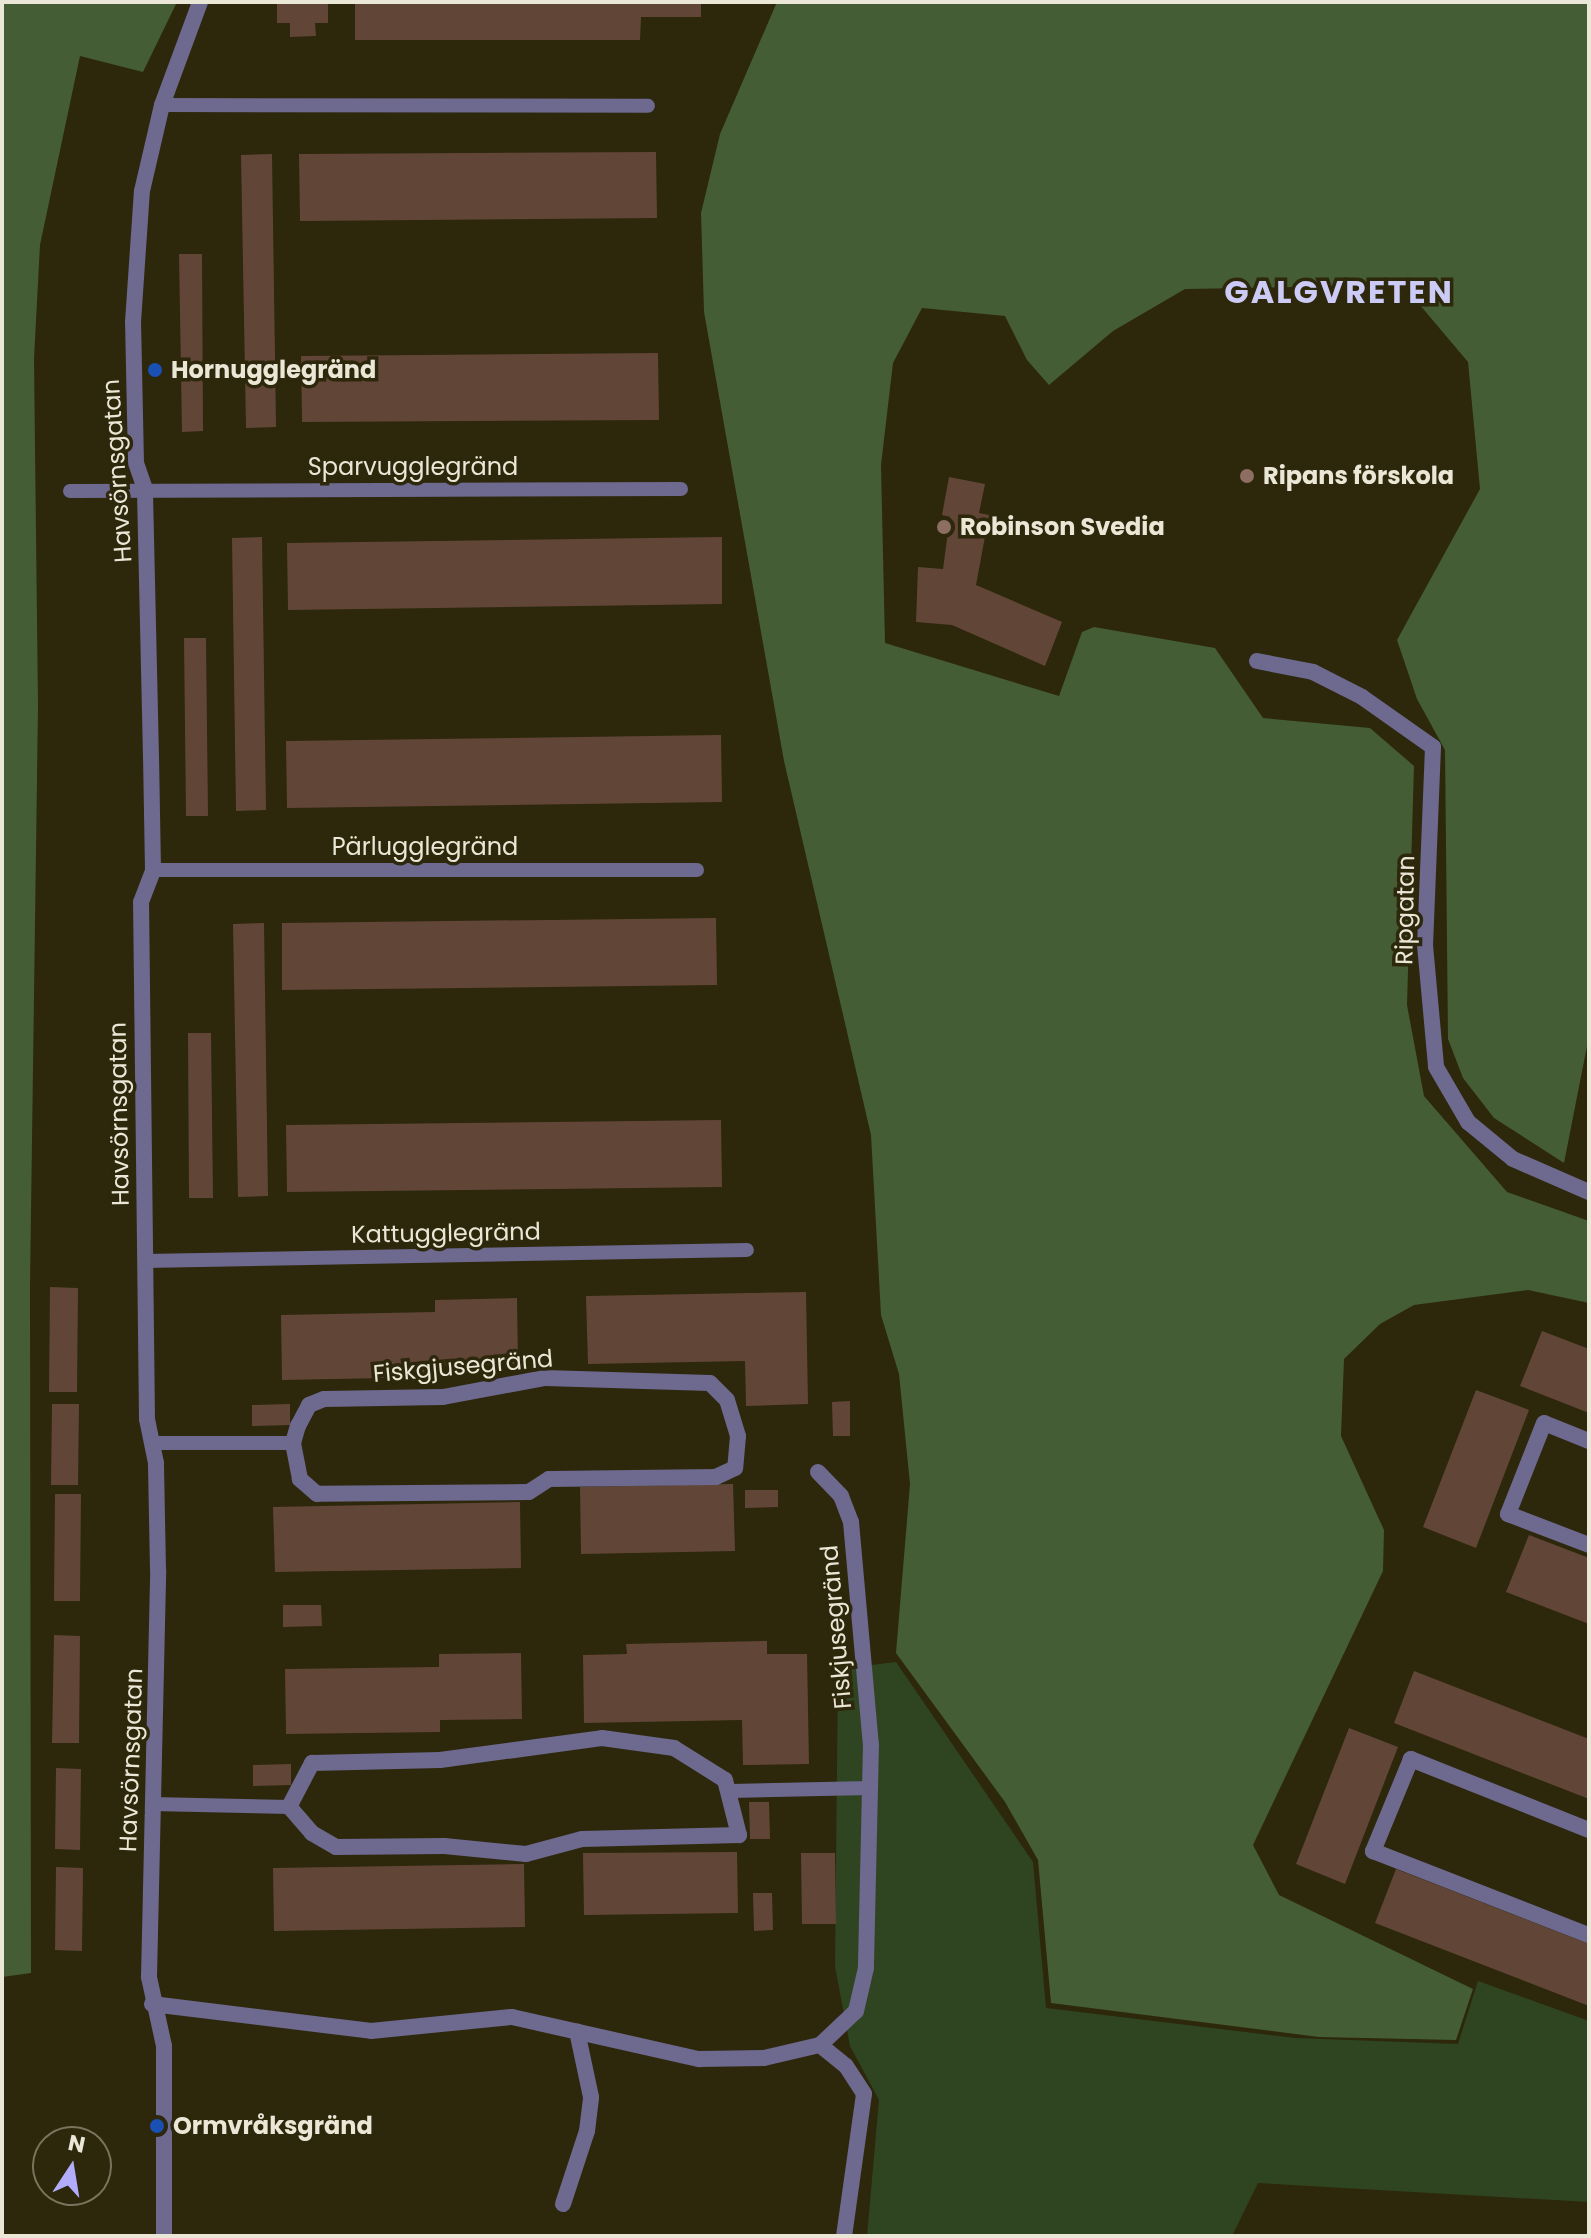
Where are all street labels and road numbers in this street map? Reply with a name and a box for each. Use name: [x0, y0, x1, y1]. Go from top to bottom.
street label: Havsörnsgatan: [96, 378, 138, 564]
street label: Sparvugglegränd: [308, 453, 518, 481]
street label: Pärlugglegränd: [332, 833, 518, 861]
street label: Ripgatan: [1390, 855, 1420, 965]
street label: Havsörnsgatan: [103, 1022, 135, 1206]
street label: Kattugglegränd: [351, 1217, 541, 1249]
street label: Fiskgjusegränd: [372, 1344, 554, 1388]
street label: Fiskjusegränd: [814, 1544, 858, 1710]
street label: Havsörnsgatan: [113, 1668, 149, 1852]

